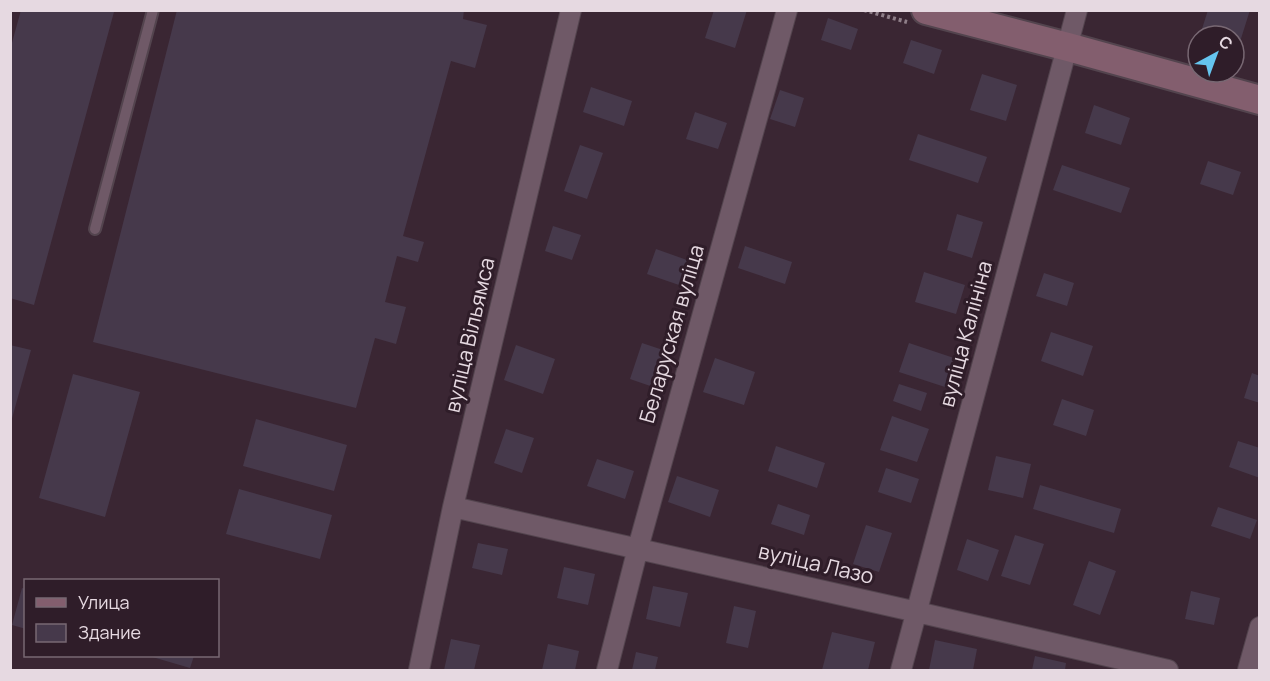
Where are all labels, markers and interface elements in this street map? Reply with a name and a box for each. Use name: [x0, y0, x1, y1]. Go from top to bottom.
north arrow: [1186, 24, 1246, 84]
text: С: [1214, 30, 1238, 55]
street label: Беларуская вуліца: [632, 241, 710, 426]
street label: вуліца Вільямса: [438, 255, 500, 415]
street label: вуліца Калініна: [932, 258, 998, 410]
street label: вуліца Лазо: [756, 536, 876, 590]
legend: [24, 579, 219, 657]
text: Улица: [78, 590, 130, 614]
text: Здание: [78, 620, 141, 644]

